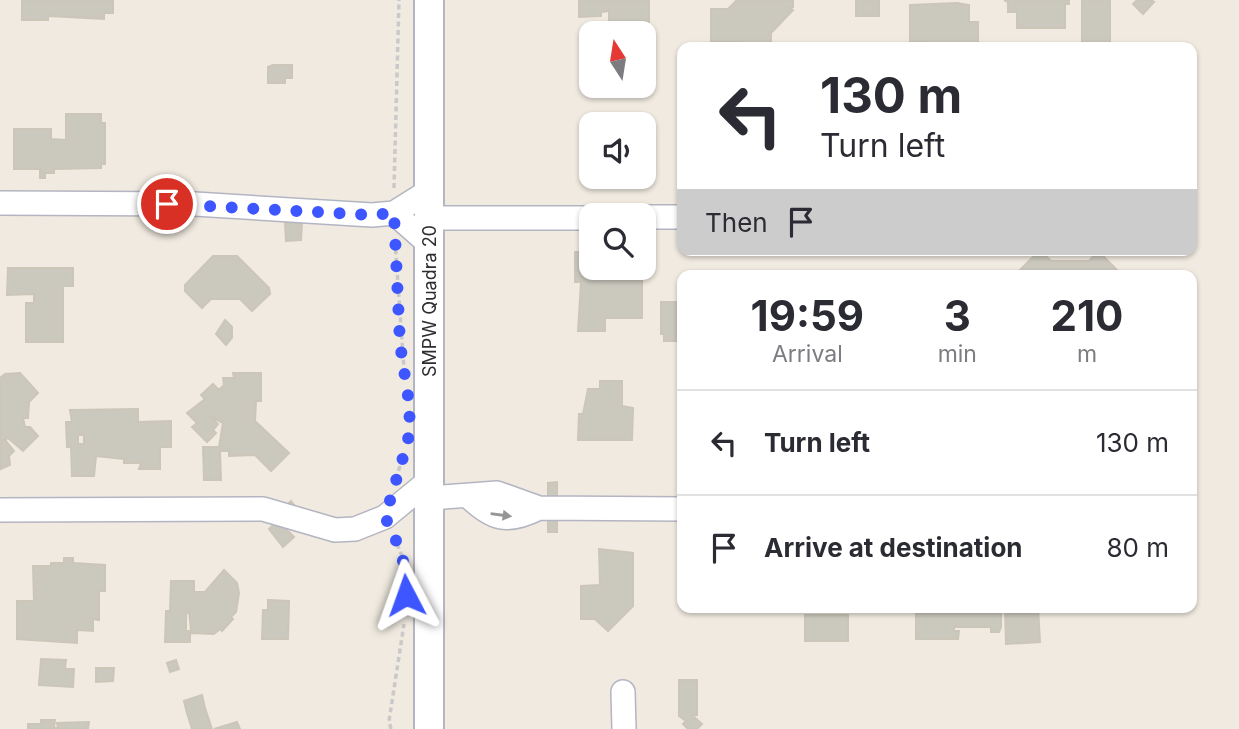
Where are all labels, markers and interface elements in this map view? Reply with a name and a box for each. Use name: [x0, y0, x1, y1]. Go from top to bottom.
north arrow: [579, 21, 656, 98]
map controls: [579, 21, 656, 280]
text: 130 m: [820, 66, 962, 125]
icon: left: [705, 70, 796, 161]
button: sound: [579, 112, 656, 189]
text: Turn left: [820, 126, 945, 165]
pin: [137, 174, 197, 234]
icon: arrive: [148, 185, 186, 223]
button: search: [579, 203, 656, 280]
icon: arrive: [782, 203, 820, 241]
text: Then: [705, 207, 768, 238]
street label: SMPW Quadra 20: [419, 225, 440, 377]
text: 19:59: [751, 290, 864, 341]
text: 3: [944, 290, 971, 341]
text: 210: [1051, 290, 1123, 341]
text: Arrival: [772, 340, 843, 368]
text: min: [938, 340, 977, 368]
text: m: [1077, 340, 1097, 368]
icon: left: [705, 424, 743, 462]
text: Turn left: [764, 427, 870, 458]
text: 130 m: [1096, 427, 1169, 458]
one-way arrow: [490, 510, 512, 521]
icon: arrive: [705, 529, 743, 567]
text: Arrive at destination: [764, 532, 1023, 563]
text: 80 m: [1106, 532, 1169, 563]
position arrow: [369, 558, 443, 632]

